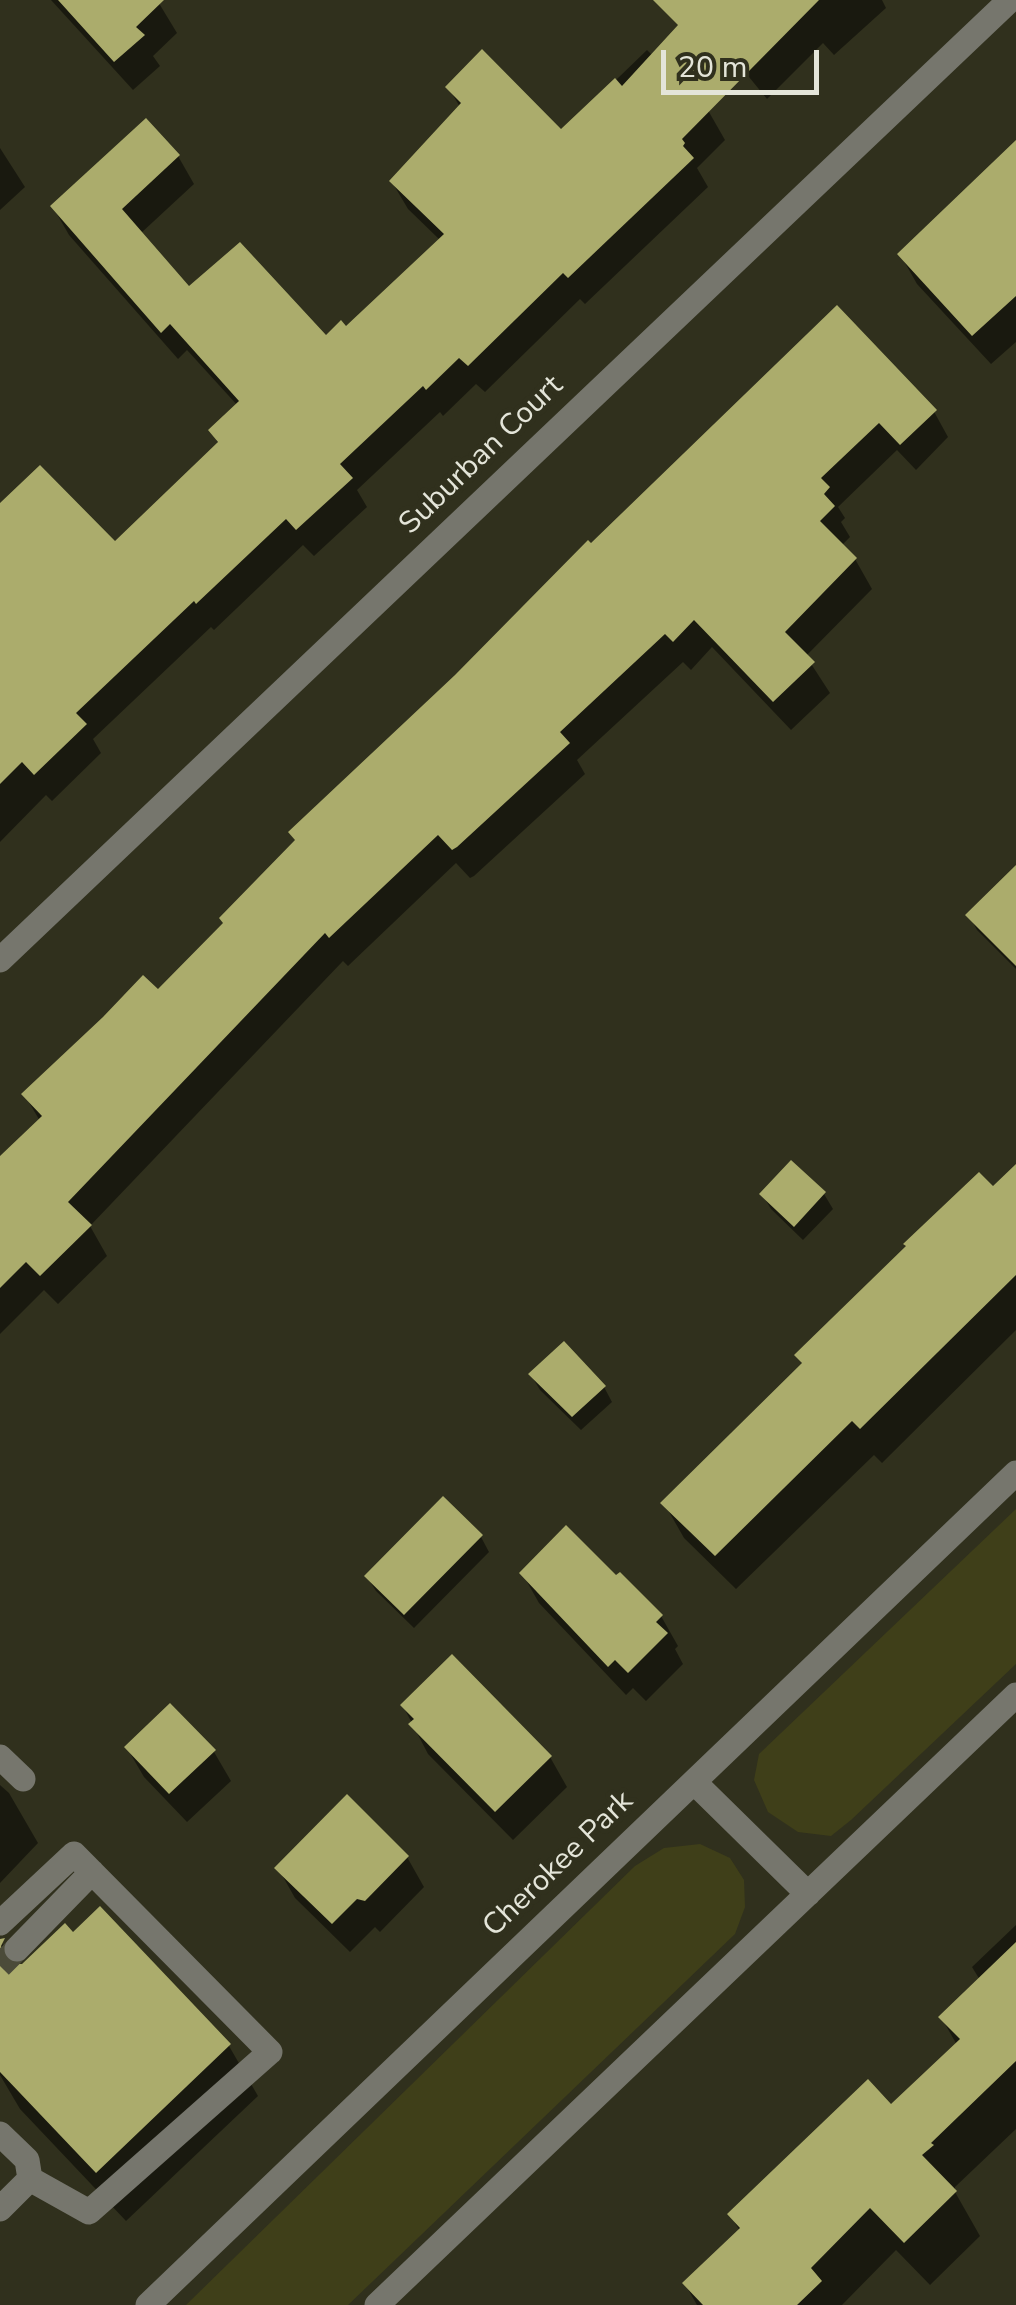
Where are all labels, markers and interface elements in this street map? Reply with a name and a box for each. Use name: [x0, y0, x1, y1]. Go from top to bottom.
scale bar: [666, 30, 824, 92]
text: 20 m: [678, 47, 747, 88]
street label: Suburban Court: [393, 369, 571, 543]
street label: Cherokee Park: [477, 1784, 641, 1946]

